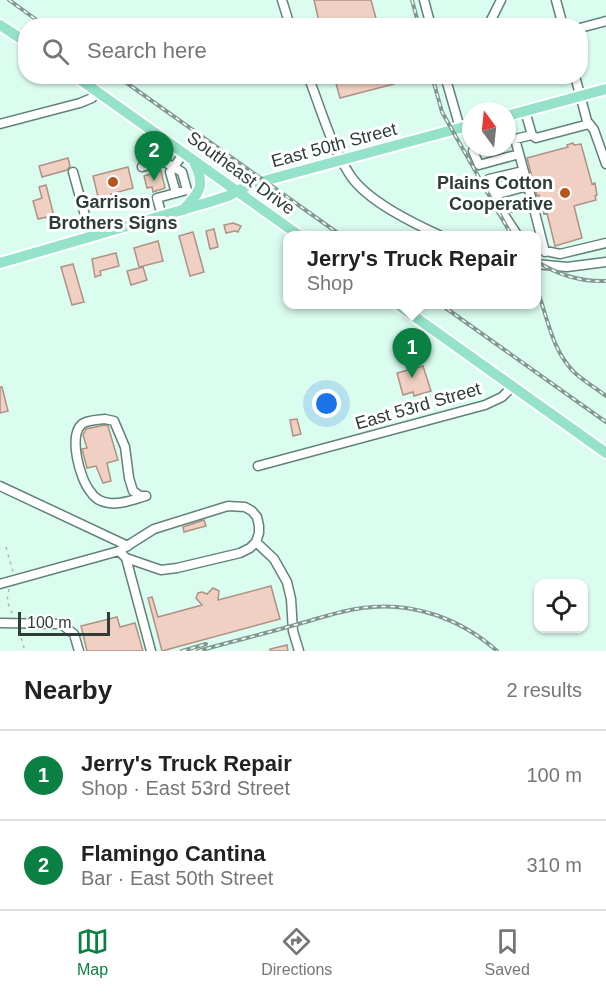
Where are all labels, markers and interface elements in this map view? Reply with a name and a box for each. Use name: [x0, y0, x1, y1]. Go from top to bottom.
search box: [18, 18, 588, 84]
icon: search: [39, 35, 72, 68]
text: Search here: [87, 38, 207, 63]
north arrow: [462, 102, 516, 156]
street label: East 50th Street: [269, 119, 399, 171]
street label: Southeast Drive: [183, 127, 299, 219]
pin: 2: [134, 132, 174, 181]
place label: Plains Cotton Cooperative: [437, 173, 553, 214]
marker: Garrison Brothers Signs: [106, 175, 120, 189]
marker: Plains Cotton Cooperative: [558, 186, 572, 200]
place label: Garrison Brothers Signs: [48, 192, 178, 233]
popup: [283, 231, 541, 309]
text: Jerry's Truck Repair: [307, 246, 517, 271]
text: Shop: [307, 272, 353, 294]
pin: 1: [392, 328, 432, 378]
street label: East 53rd Street: [353, 378, 483, 434]
your location: [312, 389, 341, 418]
map controls: [534, 579, 588, 633]
button: locate: [534, 579, 588, 633]
scale bar: [18, 609, 110, 636]
text: 100 m: [27, 614, 71, 631]
text: Nearby: [24, 675, 112, 705]
text: 2 results: [506, 679, 582, 701]
text: Jerry's Truck Repair: [81, 751, 292, 776]
text: 1: [38, 764, 49, 786]
text: 100 m: [526, 764, 582, 786]
text: Shop · East 53rd Street: [81, 777, 290, 799]
text: Flamingo Cantina: [81, 841, 266, 866]
text: 2: [38, 854, 49, 876]
text: 310 m: [526, 854, 582, 876]
text: Bar · East 50th Street: [81, 867, 273, 889]
tab: Map: [76, 925, 109, 979]
tab: Directions: [261, 925, 332, 979]
tab: Saved: [485, 925, 530, 979]

